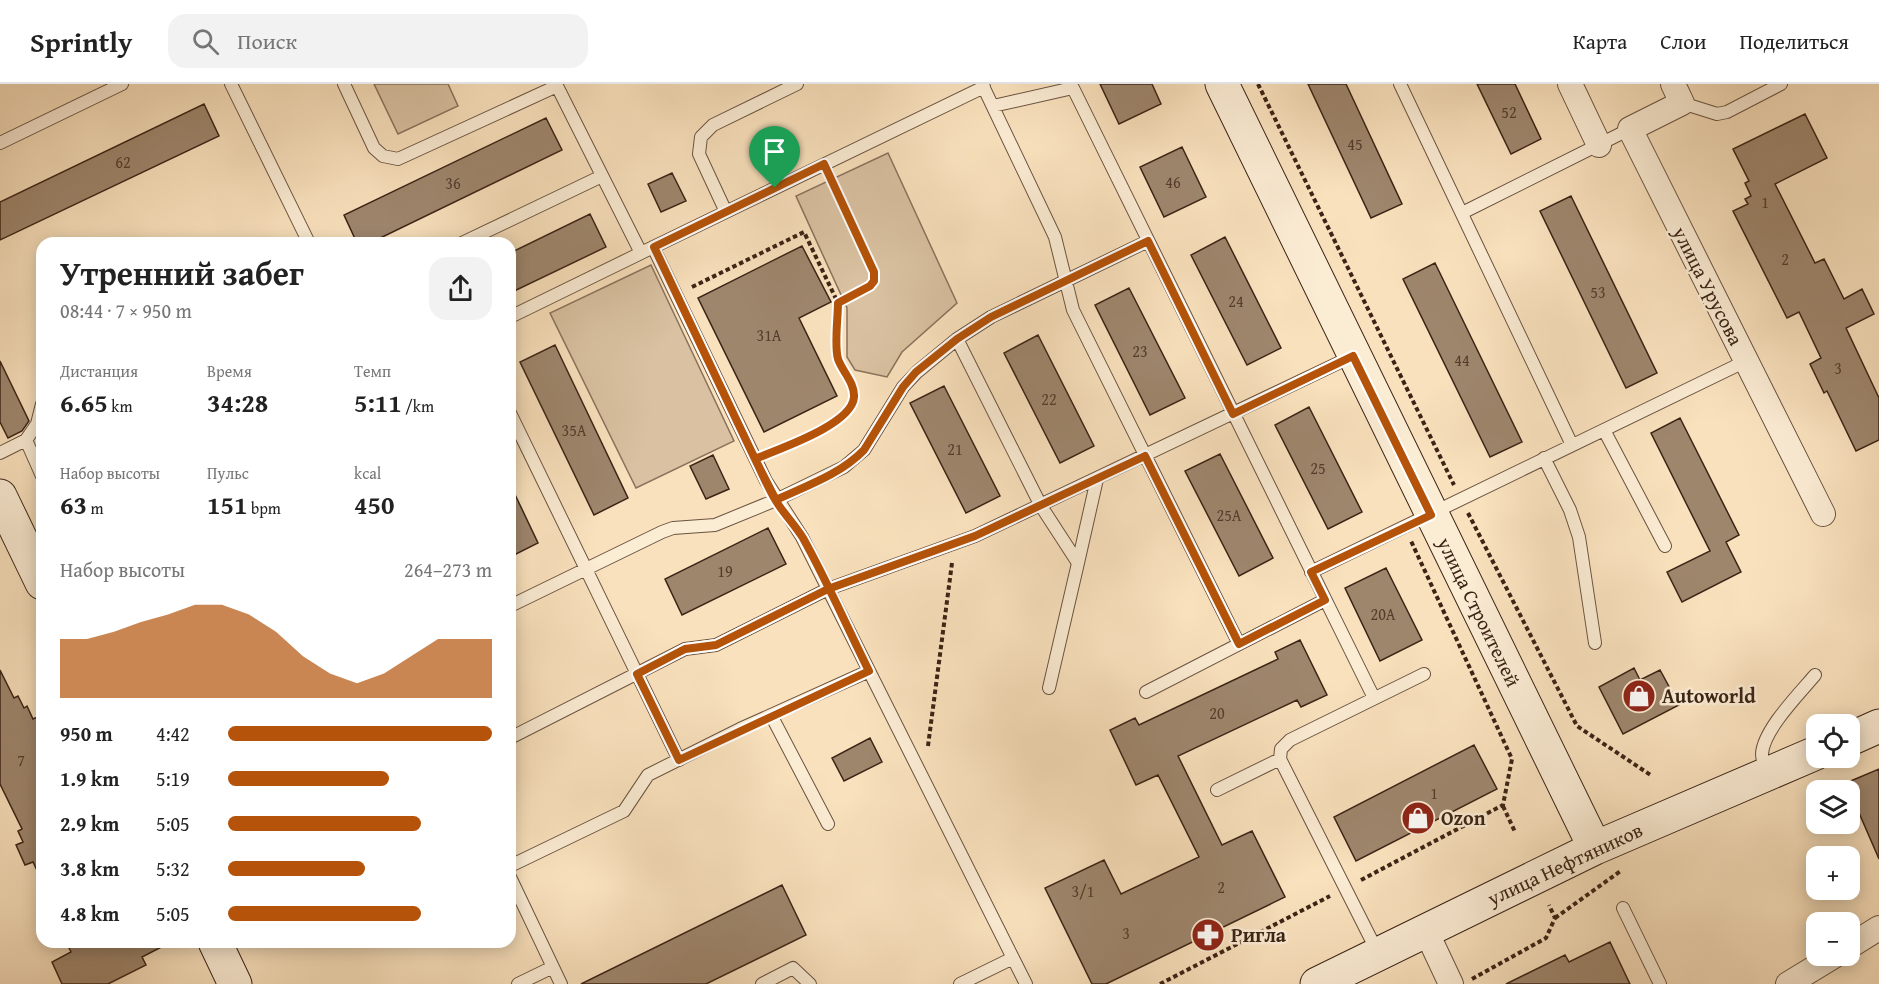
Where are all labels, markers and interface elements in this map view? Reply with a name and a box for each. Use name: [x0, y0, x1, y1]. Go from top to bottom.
search box: [168, 14, 588, 68]
text: Sprintly: [30, 21, 132, 62]
icon: search: [189, 25, 222, 58]
text: Поиск: [237, 25, 297, 57]
text: Карта: [1573, 26, 1627, 57]
text: Слои: [1660, 26, 1706, 57]
text: Поделиться: [1739, 26, 1849, 57]
house number: 52: [1501, 100, 1517, 124]
pin: [749, 126, 800, 188]
house number: 45: [1347, 132, 1363, 156]
icon: arrive: [758, 135, 791, 168]
house number: 62: [115, 150, 131, 174]
house number: 46: [1165, 170, 1181, 194]
house number: 36: [445, 171, 461, 195]
house number: 1: [1761, 190, 1769, 214]
street label: улица Урусова: [1666, 220, 1751, 351]
house number: 2: [1781, 247, 1789, 271]
text: Утренний забег: [60, 249, 304, 297]
button: share: [429, 257, 492, 320]
house number: 53: [1590, 280, 1606, 304]
house number: 24: [1228, 289, 1244, 313]
text: 08:44 · 7 × 950 m: [60, 296, 192, 325]
house number: 31А: [756, 323, 782, 347]
house number: 23: [1132, 339, 1148, 363]
house number: 44: [1454, 348, 1470, 372]
house number: 3: [1834, 356, 1842, 380]
text: Дистанция: [60, 359, 138, 383]
text: Время: [207, 359, 252, 383]
text: Темп: [354, 359, 391, 383]
text: 6.65: [60, 383, 108, 422]
text: 34:28: [207, 383, 268, 422]
text: 5:11: [354, 383, 402, 422]
house number: 22: [1041, 387, 1057, 411]
text: km: [108, 394, 132, 418]
text: /km: [402, 394, 434, 418]
house number: 35А: [561, 418, 587, 442]
house number: 21: [947, 437, 963, 461]
house number: 25: [1310, 456, 1326, 480]
text: Набор высоты: [60, 461, 160, 485]
text: Пульс: [207, 461, 249, 485]
text: kcal: [354, 461, 381, 485]
text: 63: [60, 485, 87, 524]
text: 151: [207, 485, 247, 524]
text: 450: [354, 485, 394, 524]
text: m: [87, 496, 104, 520]
text: bpm: [247, 496, 281, 520]
house number: 25А: [1216, 503, 1242, 527]
street label: улица Строителей: [1430, 531, 1528, 692]
text: Набор высоты: [60, 555, 185, 584]
text: 264–273 m: [404, 555, 492, 584]
house number: 19: [717, 559, 733, 583]
house number: 20А: [1370, 602, 1396, 626]
shop icon: Autoworld: [1621, 678, 1657, 714]
place label: Autoworld: [1662, 681, 1756, 710]
house number: 20: [1209, 701, 1225, 725]
map controls: [1806, 714, 1860, 966]
button: locate: [1806, 714, 1860, 768]
text: 950 m: [60, 719, 113, 748]
text: 4:42: [156, 719, 190, 748]
house number: 7: [17, 748, 25, 772]
text: 1.9 km: [60, 764, 119, 793]
text: 5:19: [156, 764, 190, 793]
button: layers: [1806, 780, 1860, 834]
house number: 1: [1430, 781, 1438, 805]
shop icon: Ozon: [1400, 800, 1436, 836]
place label: Ozon: [1441, 803, 1486, 832]
text: 2.9 km: [60, 809, 119, 838]
text: 5:05: [156, 809, 190, 838]
street label: улица Нефтяников: [1482, 815, 1647, 913]
button: +: [1806, 846, 1860, 900]
text: 3.8 km: [60, 854, 119, 883]
text: 5:32: [156, 854, 190, 883]
house number: 2: [1217, 875, 1225, 899]
house number: 3/1: [1072, 879, 1094, 903]
text: 4.8 km: [60, 899, 119, 928]
text: 5:05: [156, 899, 190, 928]
button: −: [1806, 912, 1860, 966]
pharmacy icon: Ригла: [1190, 917, 1226, 953]
place label: Ригла: [1231, 920, 1287, 949]
house number: 3: [1122, 921, 1130, 945]

